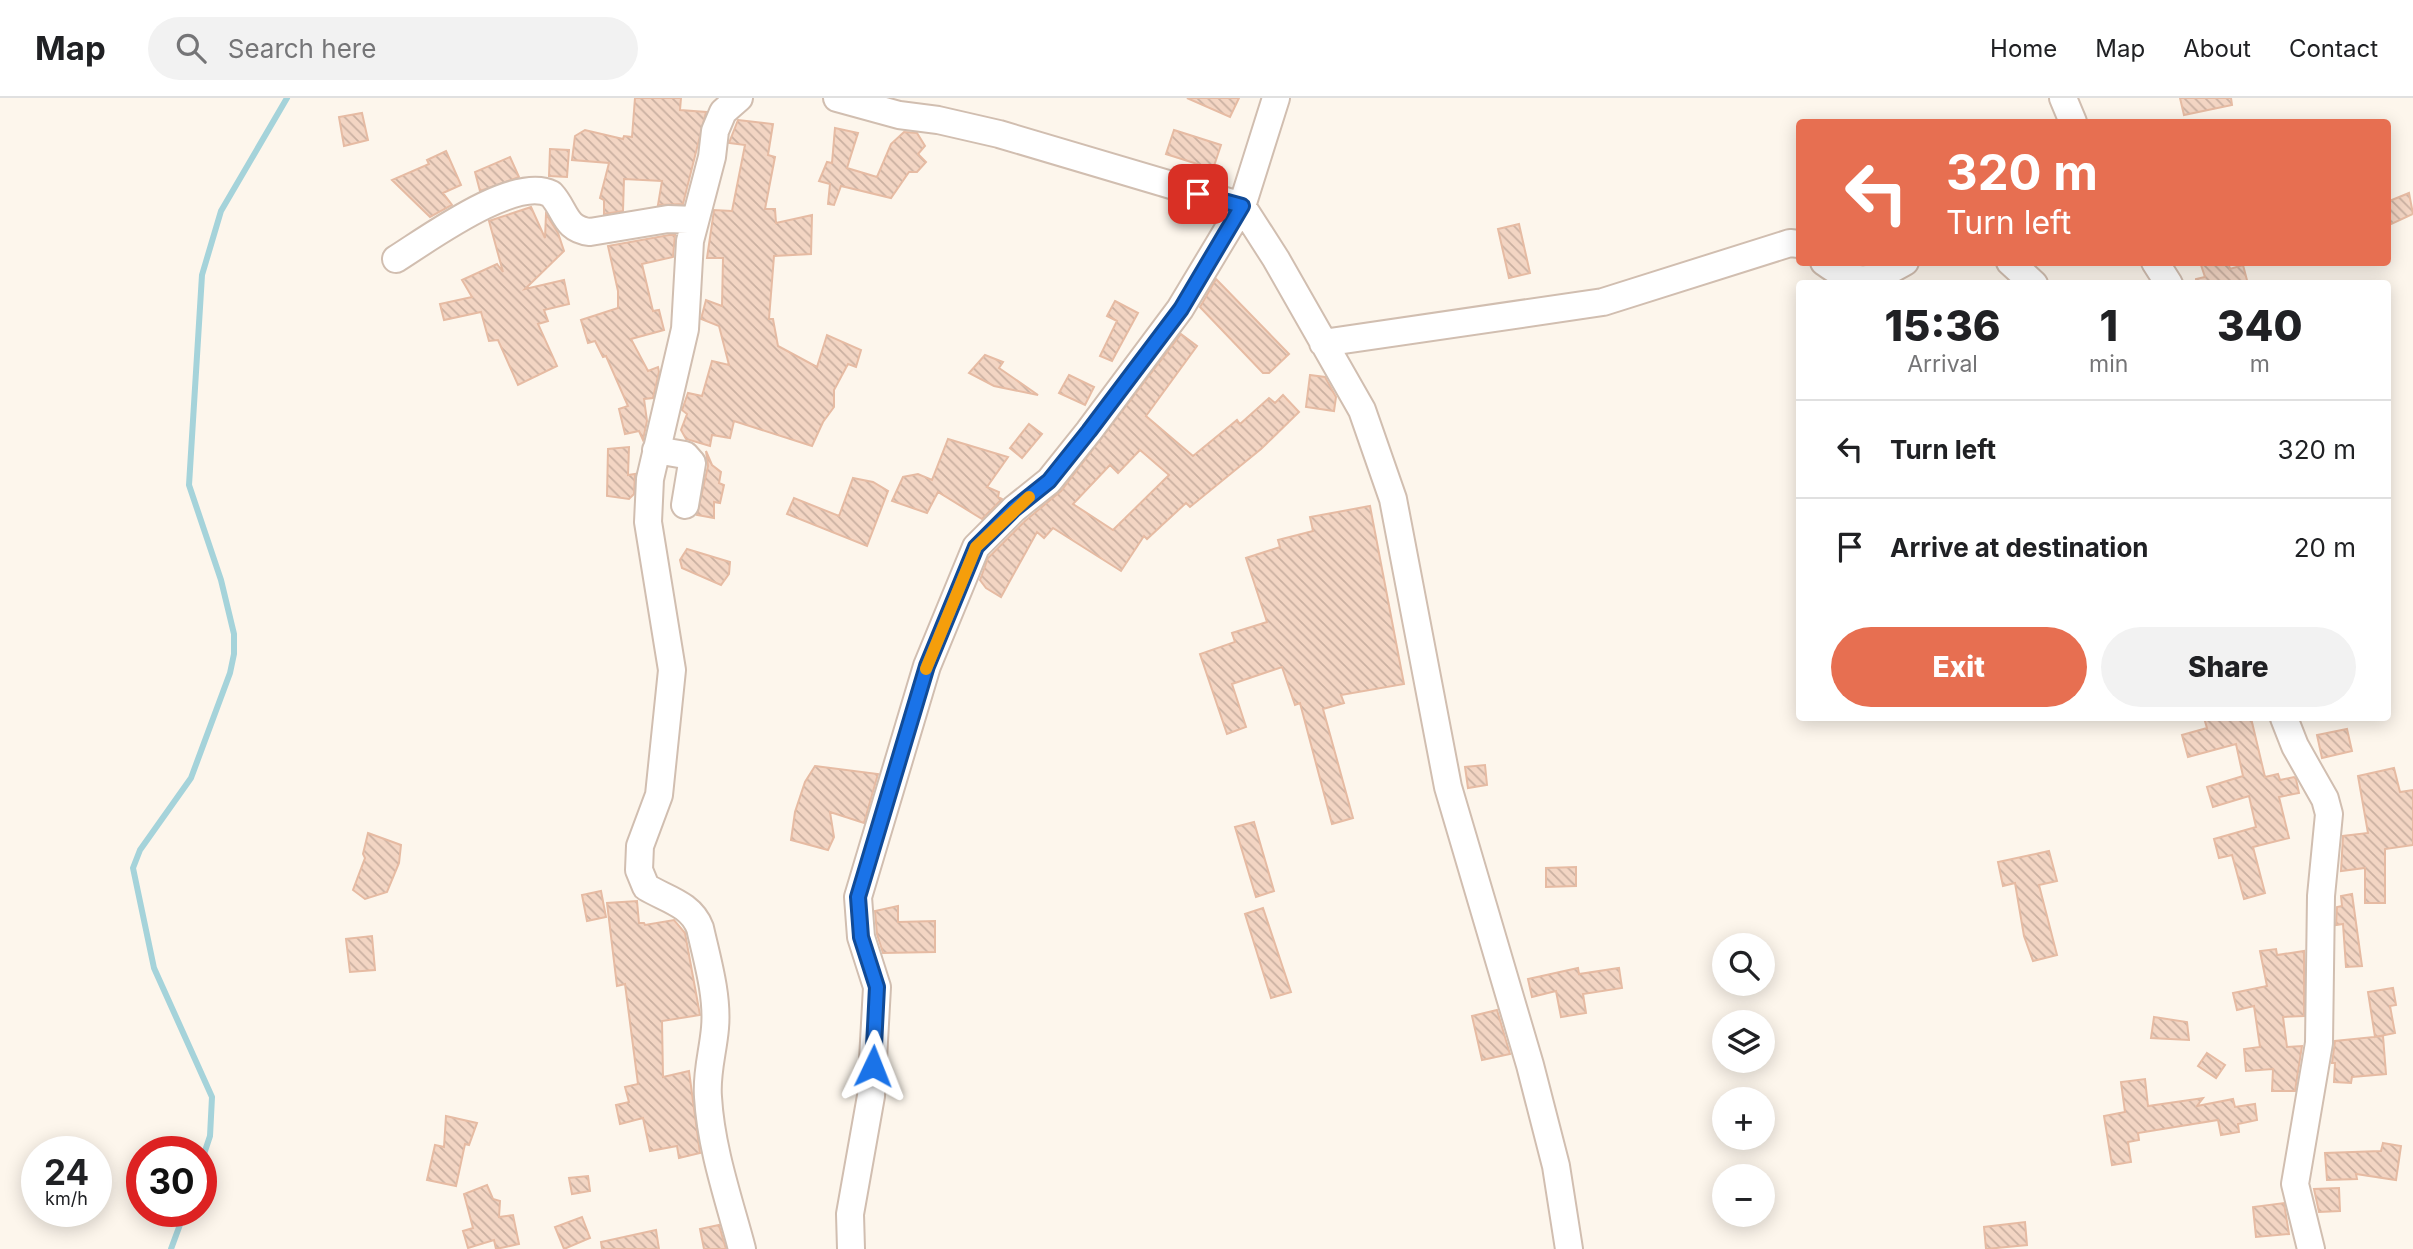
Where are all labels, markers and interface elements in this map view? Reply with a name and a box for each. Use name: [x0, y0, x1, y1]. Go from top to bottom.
search box: [148, 17, 638, 80]
text: Map: [35, 28, 106, 68]
icon: search: [172, 29, 210, 67]
text: Search here: [228, 33, 376, 64]
text: Home: [1990, 34, 2057, 63]
text: Map: [2095, 34, 2145, 63]
text: About: [2183, 34, 2251, 63]
text: Contact: [2289, 34, 2378, 63]
text: 320 m: [1946, 143, 2098, 202]
icon: left: [1831, 147, 1922, 238]
pin: [1168, 164, 1228, 224]
icon: arrive: [1179, 175, 1217, 213]
text: Turn left: [1946, 203, 2071, 242]
text: 15:36: [1885, 300, 2001, 351]
text: 1: [2099, 300, 2118, 351]
text: 340: [2217, 300, 2302, 351]
text: Arrival: [1907, 350, 1978, 378]
text: min: [2089, 350, 2128, 378]
text: m: [2250, 350, 2270, 378]
icon: left: [1831, 430, 1869, 468]
text: Turn left: [1890, 434, 1996, 465]
text: 320 m: [2278, 434, 2356, 465]
icon: arrive: [1831, 528, 1869, 566]
text: Arrive at destination: [1890, 532, 2149, 563]
text: 20 m: [2294, 532, 2356, 563]
button: Exit: [1831, 627, 2087, 707]
button: Share: [2101, 627, 2356, 707]
map controls: [1712, 933, 1775, 1227]
button: search: [1712, 933, 1775, 996]
button: layers: [1712, 1010, 1775, 1073]
position arrow: [836, 1029, 910, 1103]
button: +: [1712, 1087, 1775, 1150]
speed limit sign: 30: [126, 1136, 217, 1227]
text: 24: [44, 1151, 89, 1193]
button: −: [1712, 1164, 1775, 1227]
text: km/h: [45, 1188, 88, 1209]

